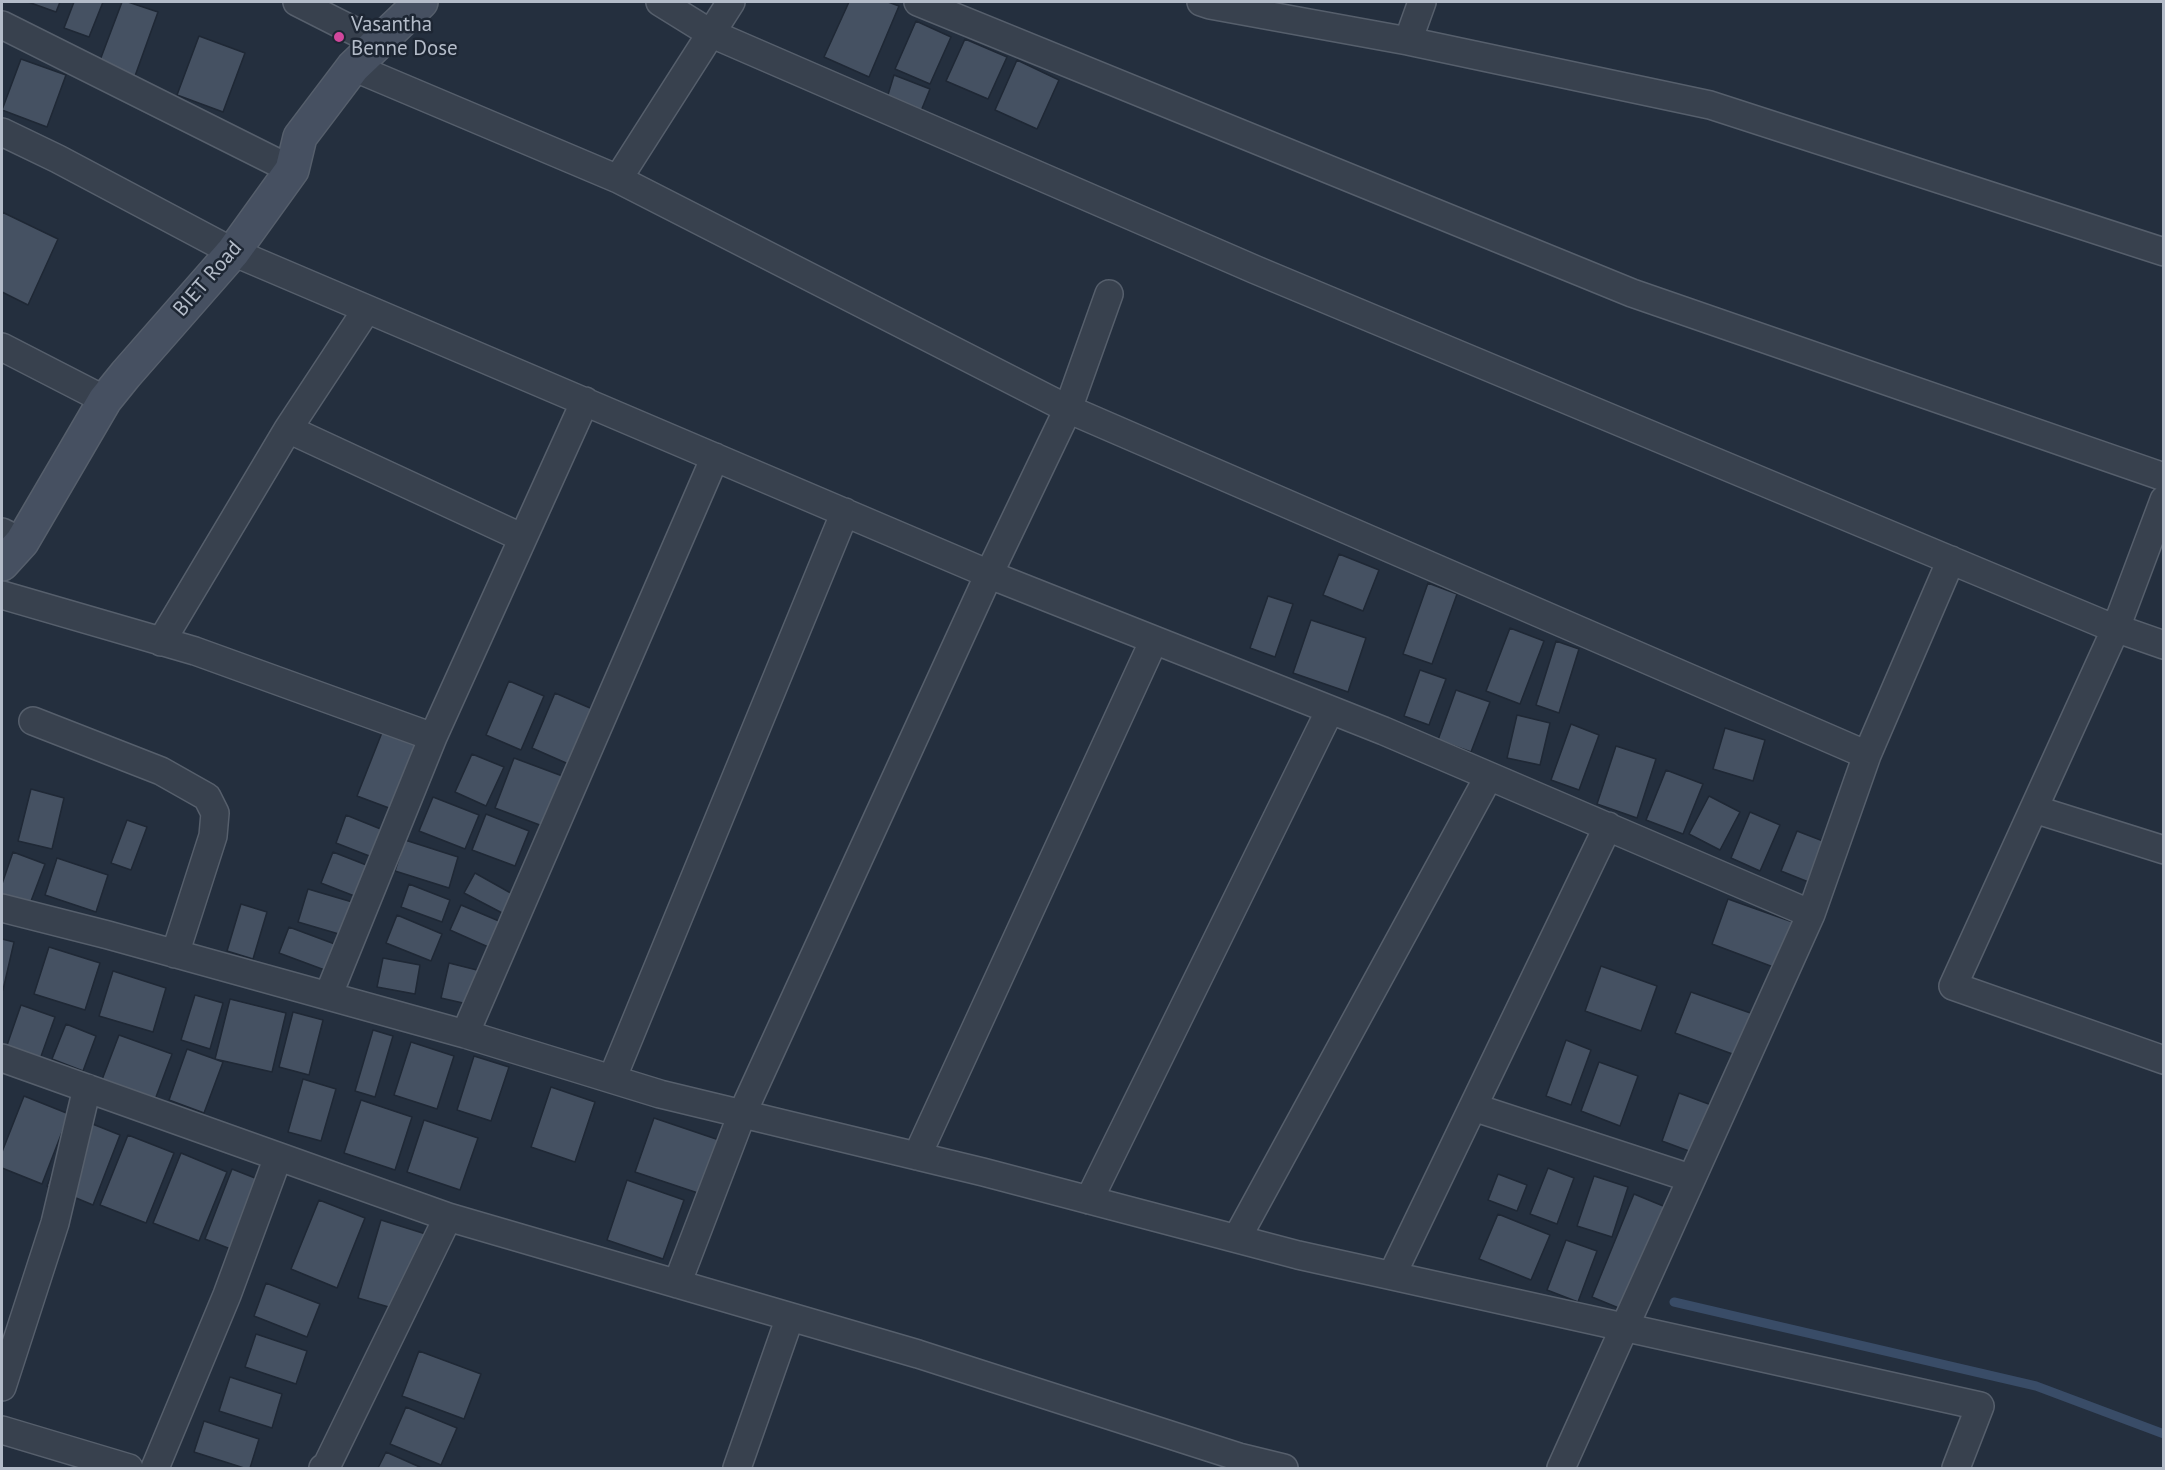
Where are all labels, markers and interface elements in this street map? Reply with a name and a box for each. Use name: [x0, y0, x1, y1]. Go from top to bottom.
place label: Vasantha Benne Dose: [351, 12, 458, 62]
marker: Vasantha Benne Dose: [332, 30, 346, 44]
street label: BIET Road: [169, 236, 247, 322]

